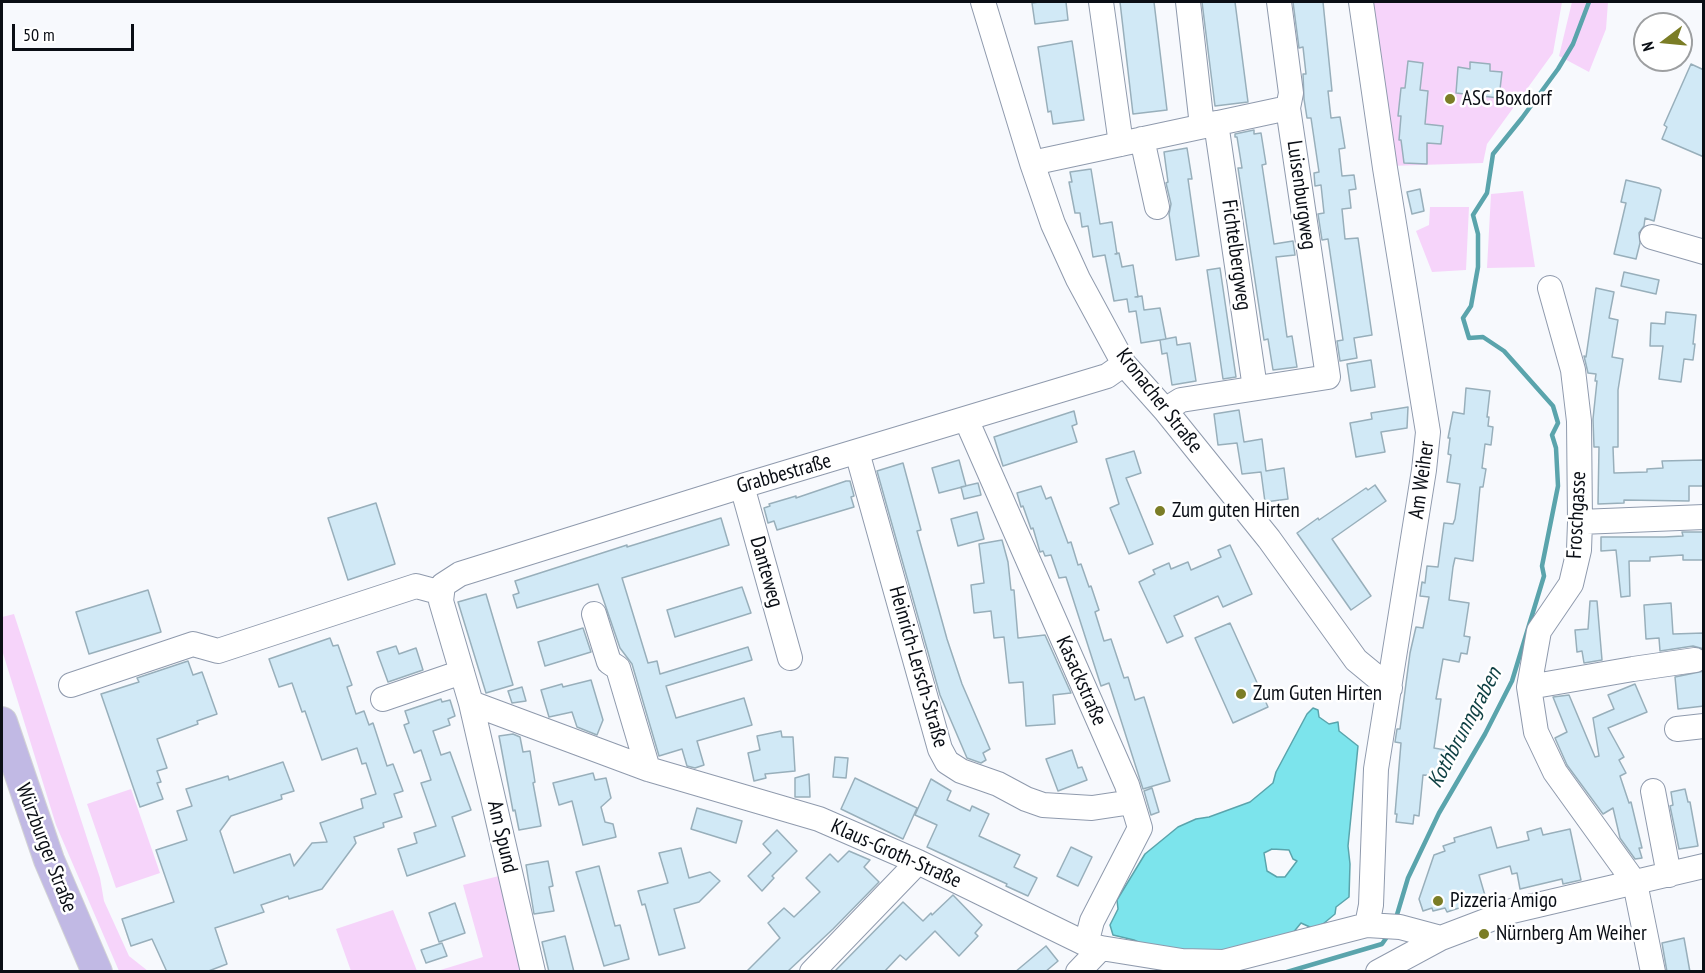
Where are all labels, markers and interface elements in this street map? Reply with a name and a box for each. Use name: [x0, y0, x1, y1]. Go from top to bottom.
scale bar: [15, 12, 136, 50]
north arrow: [1633, 12, 1693, 72]
text: 50 m: [23, 23, 55, 46]
text: N: [1637, 40, 1658, 53]
place label: ASC Boxdorf: [1462, 86, 1552, 112]
marker: ASC Boxdorf: [1443, 92, 1457, 106]
street label: Luisenburgweg: [1281, 139, 1321, 251]
street label: Fichtelbergweg: [1216, 198, 1256, 312]
street label: Kronacher Straße: [1110, 344, 1208, 458]
street label: Am Weiher: [1404, 439, 1440, 521]
street label: Grabbestraße: [734, 448, 834, 500]
street label: Froschgasse: [1562, 471, 1592, 559]
place label: Zum guten Hirten: [1172, 498, 1300, 524]
marker: Zum guten Hirten: [1153, 504, 1167, 518]
street label: Danteweg: [744, 534, 788, 610]
street label: Heinrich-Lersch-Straße: [883, 583, 953, 751]
street label: Kasackstraße: [1050, 632, 1112, 730]
water label: Kothbrunngraben: [1422, 663, 1508, 793]
place label: Zum Guten Hirten: [1253, 681, 1382, 707]
marker: Zum Guten Hirten: [1234, 687, 1248, 701]
street label: Würzburger Straße: [10, 780, 82, 916]
street label: Am Spund: [481, 798, 523, 876]
street label: Klaus-Groth-Straße: [827, 814, 965, 894]
place label: Pizzeria Amigo: [1450, 888, 1557, 914]
marker: Pizzeria Amigo: [1431, 894, 1445, 908]
place label: Nürnberg Am Weiher: [1496, 921, 1647, 947]
marker: Nürnberg Am Weiher: [1477, 927, 1491, 941]

